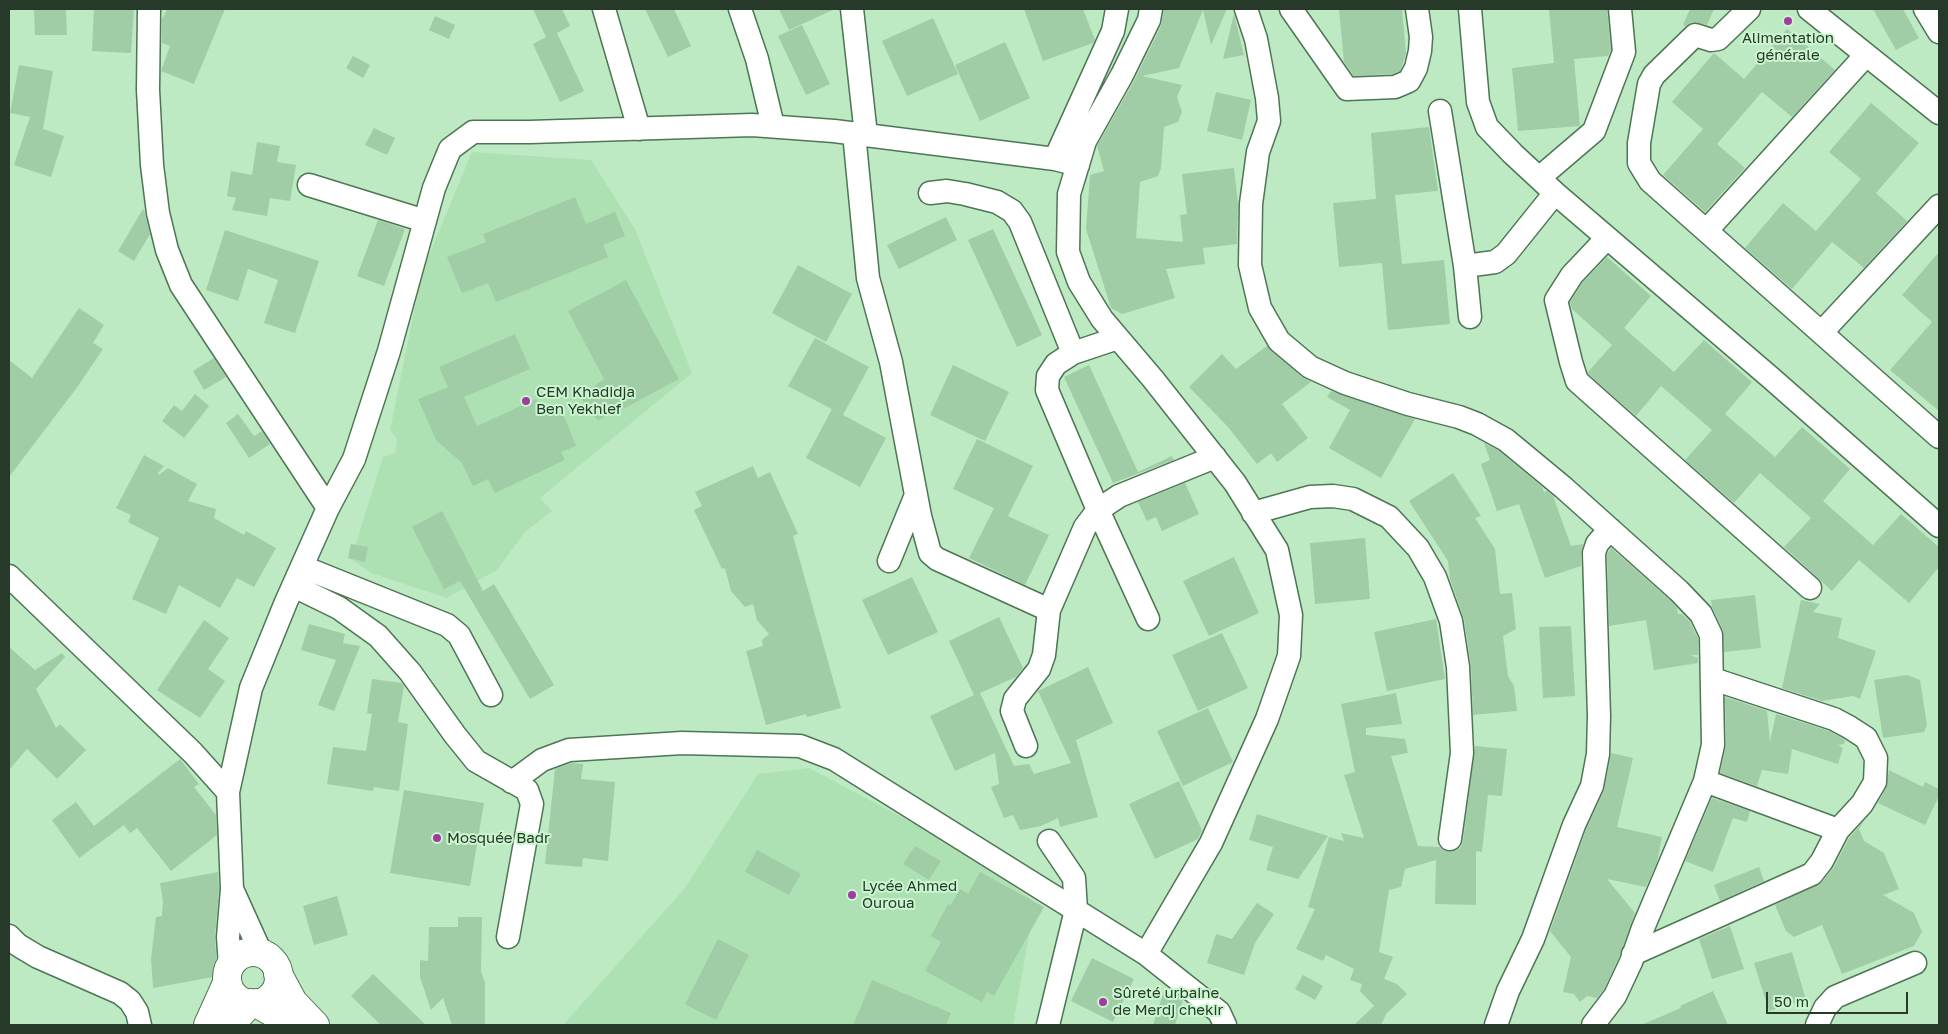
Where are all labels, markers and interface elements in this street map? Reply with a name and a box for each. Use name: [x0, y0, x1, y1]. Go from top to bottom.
marker: Alimentation générale: [1782, 15, 1794, 27]
place label: Alimentation générale: [1742, 29, 1834, 64]
place label: CEM Khadidja Ben Yekhlef: [536, 383, 635, 418]
marker: CEM Khadidja Ben Yekhlef: [520, 395, 532, 407]
place label: Mosquée Badr: [447, 829, 550, 847]
marker: Mosquée Badr: [431, 832, 443, 844]
place label: Lycée Ahmed Ouroua: [862, 877, 957, 912]
marker: Lycée Ahmed Ouroua: [846, 889, 858, 901]
scale bar: [1768, 982, 1910, 1014]
place label: Sûreté urbaine de Merdj chekir: [1113, 984, 1223, 1019]
text: 50 m: [1774, 992, 1809, 1010]
marker: Sûreté urbaine de Merdj chekir: [1097, 996, 1109, 1008]

